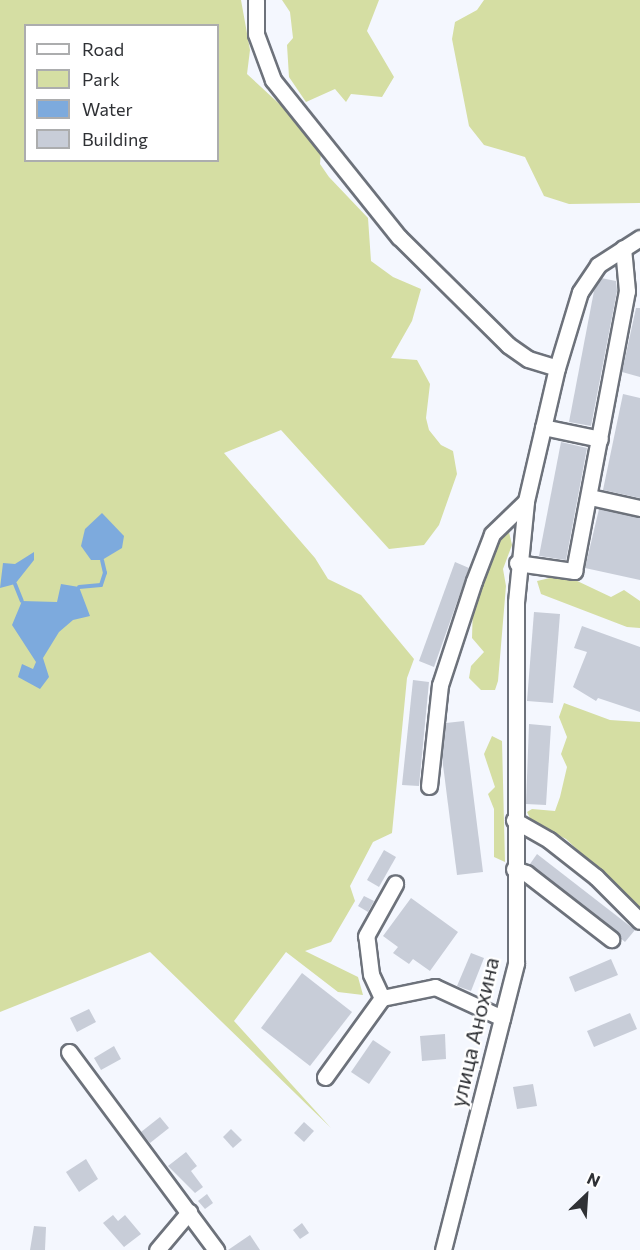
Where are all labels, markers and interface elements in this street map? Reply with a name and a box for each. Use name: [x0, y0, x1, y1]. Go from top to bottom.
legend: [24, 24, 219, 162]
text: Road: [82, 38, 124, 60]
text: Park: [82, 68, 120, 90]
text: Water: [82, 98, 133, 120]
text: Building: [82, 128, 148, 150]
street label: улица Анохина: [444, 954, 504, 1110]
north arrow: [556, 1166, 616, 1226]
text: N: [584, 1168, 603, 1190]

